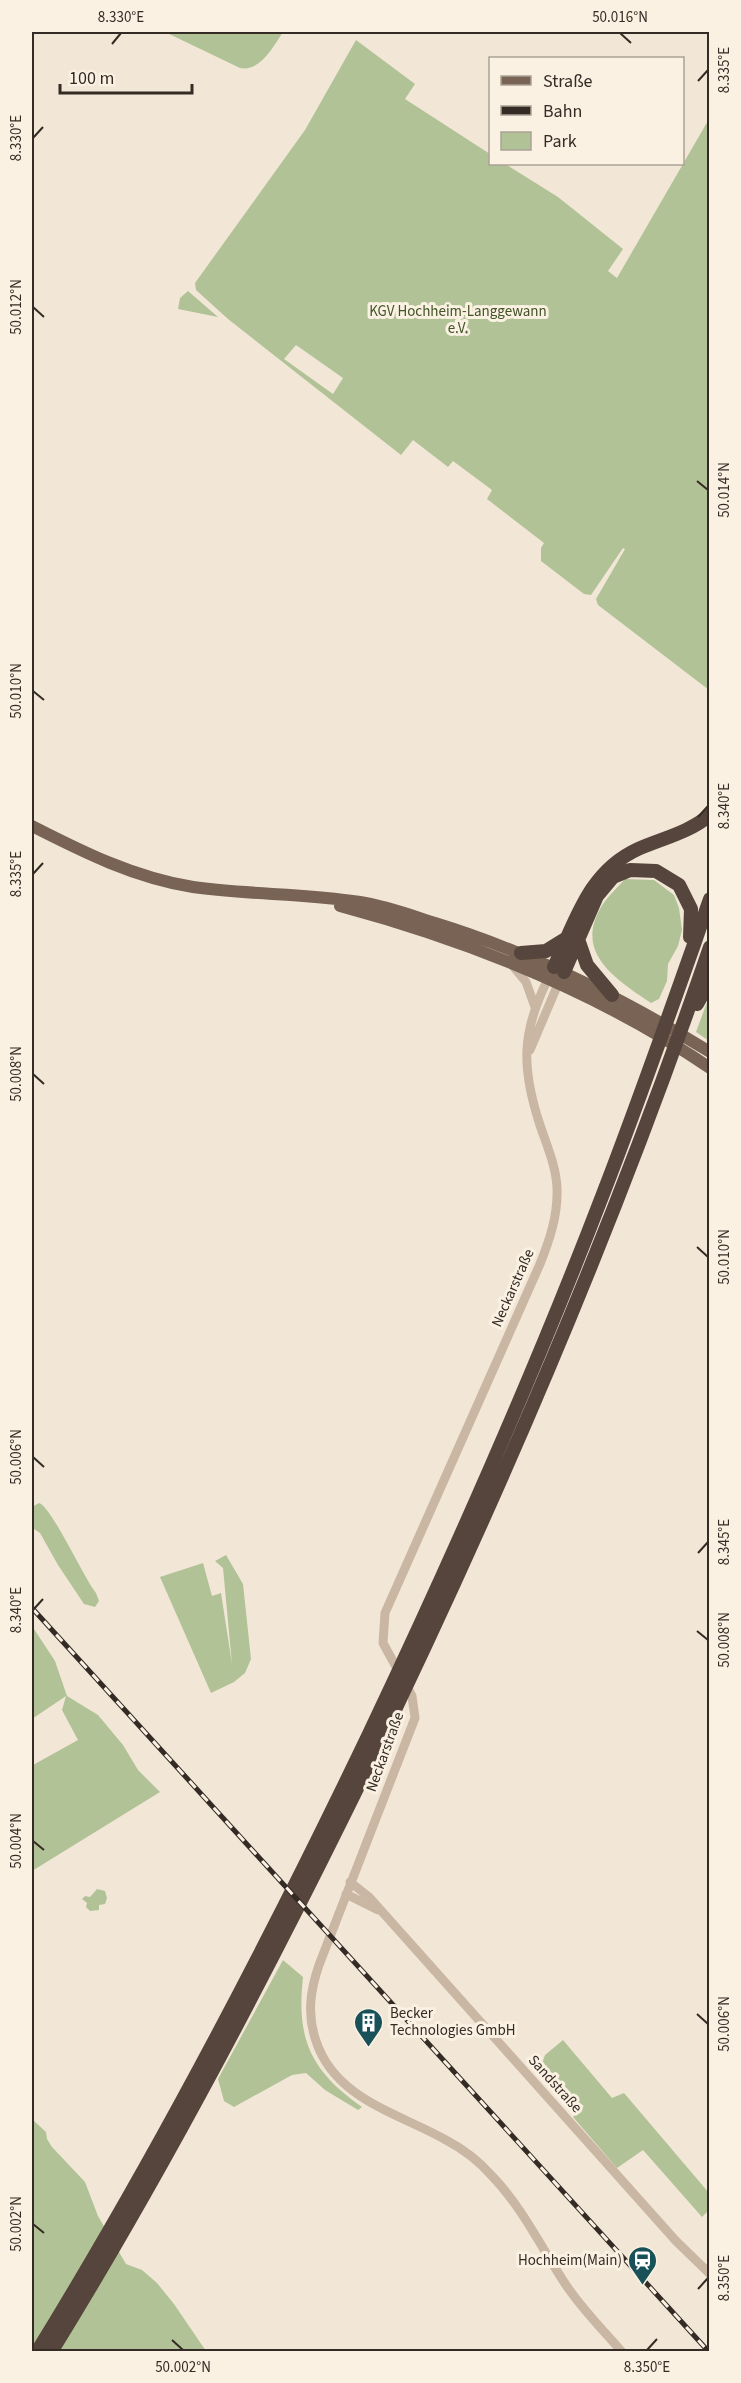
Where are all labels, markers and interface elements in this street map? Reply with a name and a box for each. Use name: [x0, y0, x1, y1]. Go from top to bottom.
text: 8.330°E: [98, 7, 144, 28]
text: 50.016°N: [592, 7, 648, 28]
text: 8.335°E: [714, 47, 735, 93]
scale bar: [60, 57, 192, 95]
legend: [489, 57, 684, 165]
text: 100 m: [69, 66, 114, 91]
text: Straße: [543, 69, 593, 94]
text: Bahn: [543, 99, 582, 124]
text: 8.330°E: [6, 115, 27, 161]
text: Park: [543, 129, 577, 154]
text: 50.012°N: [6, 279, 27, 335]
park label: KGV Hochheim-Langgewann e.V.: [369, 301, 547, 339]
text: 50.014°N: [714, 462, 735, 518]
text: 50.010°N: [6, 663, 27, 719]
text: 8.340°E: [714, 783, 735, 829]
text: 8.335°E: [6, 851, 27, 897]
text: 50.008°N: [6, 1046, 27, 1102]
text: 50.010°N: [714, 1229, 735, 1285]
street label: Neckarstraße: [486, 1246, 540, 1330]
text: 50.006°N: [6, 1429, 27, 1485]
text: 8.345°E: [714, 1519, 735, 1565]
text: 8.340°E: [6, 1587, 27, 1633]
text: 50.008°N: [714, 1612, 735, 1668]
street label: Neckarstraße: [361, 1709, 409, 1795]
text: 50.004°N: [6, 1813, 27, 1869]
text: 50.006°N: [714, 1996, 735, 2052]
place label: Becker Technologies GmbH: [390, 2003, 516, 2041]
building icon: Becker Technologies GmbH: [353, 2006, 385, 2048]
street label: Sandstraße: [523, 2050, 587, 2118]
text: 50.002°N: [6, 2196, 27, 2252]
station icon: Hochheim(Main): [627, 2244, 659, 2286]
place label: Hochheim(Main): [518, 2250, 622, 2271]
text: 8.350°E: [714, 2255, 735, 2301]
text: 50.002°N: [155, 2357, 211, 2378]
text: 8.350°E: [624, 2357, 670, 2378]

